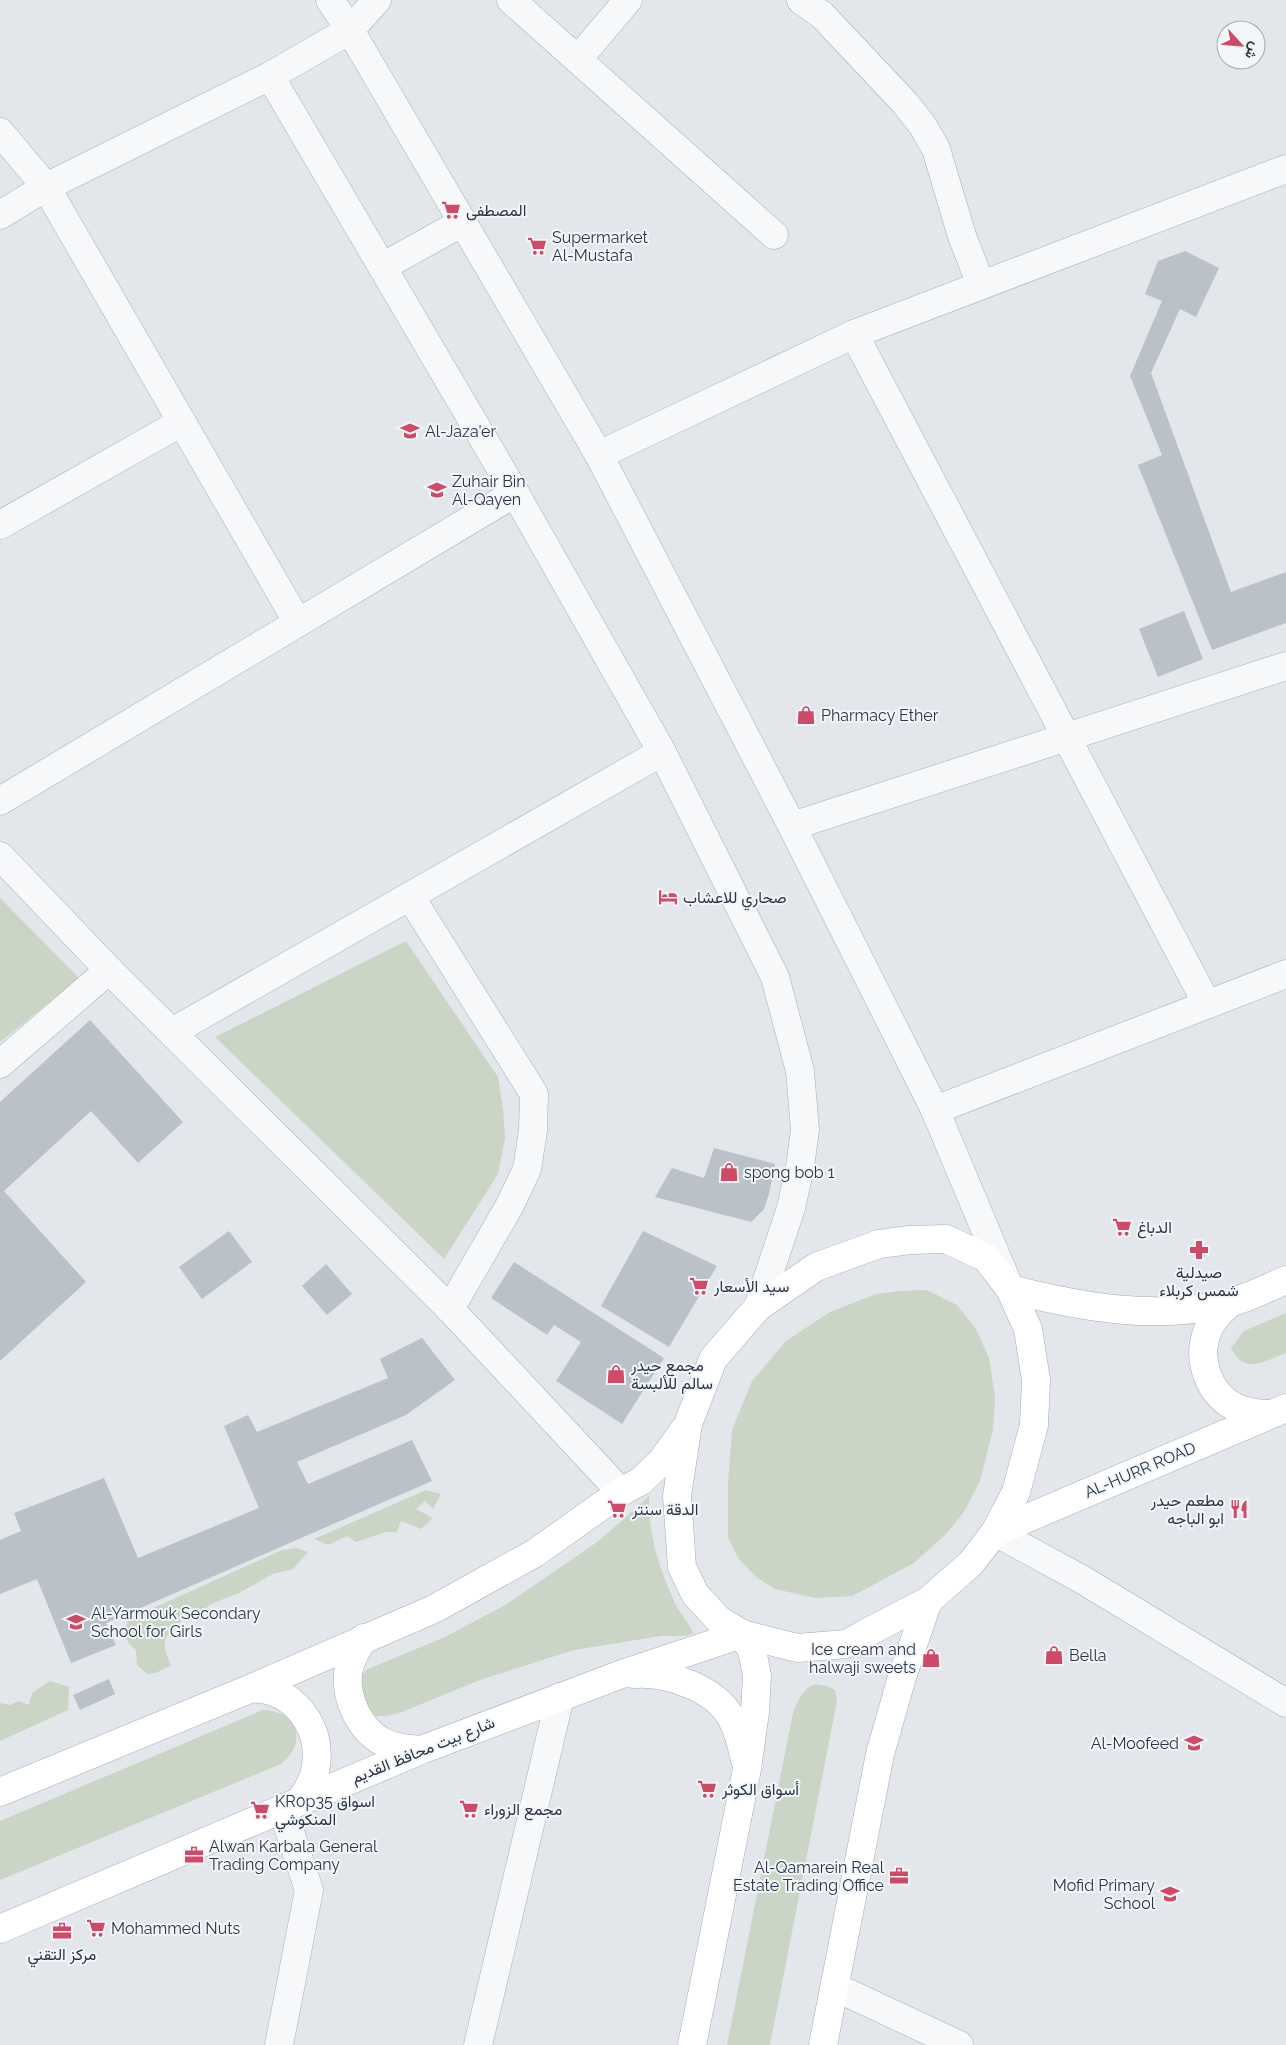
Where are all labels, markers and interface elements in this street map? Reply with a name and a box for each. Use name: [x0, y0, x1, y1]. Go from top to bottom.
north arrow: [1216, 20, 1266, 70]
text: ش: [1241, 39, 1264, 62]
supermarket icon: المصطفى: [440, 199, 462, 221]
place label: المصطفى: [466, 201, 526, 221]
place label: Supermarket Al-Mustafa: [552, 228, 649, 265]
supermarket icon: Supermarket Al-Mustafa: [526, 235, 548, 257]
school or university icon: Al-Jaza'er: [399, 420, 421, 442]
place label: Al-Jaza'er: [425, 422, 496, 441]
place label: Zuhair Bin Al-Qayen: [452, 472, 526, 509]
school or university icon: Zuhair Bin Al-Qayen: [426, 479, 448, 501]
shop icon: Pharmacy Ether: [795, 704, 817, 726]
place label: Pharmacy Ether: [821, 706, 939, 725]
hotel icon: صحاري للاعشاب: [657, 886, 679, 908]
place label: صحاري للاعشاب: [683, 888, 787, 911]
shop icon: spong bob 1: [718, 1161, 740, 1183]
place label: spong bob 1: [744, 1163, 835, 1182]
supermarket icon: الدباغ: [1111, 1216, 1133, 1238]
place label: الدباغ: [1137, 1218, 1172, 1239]
pharmacy icon: صيدلية شمس كربلاء: [1188, 1239, 1210, 1261]
place label: صيدلية شمس كربلاء: [1159, 1263, 1239, 1301]
supermarket icon: سيد الأسعار: [688, 1275, 710, 1297]
place label: سيد الأسعار: [713, 1277, 789, 1297]
place label: مجمع حيدر سالم للألبسة: [630, 1356, 713, 1394]
shop icon: مجمع حيدر سالم للألبسة: [605, 1363, 627, 1385]
street label: AL-HURR ROAD: [1082, 1438, 1198, 1502]
place label: مطعم حيدر ابو الباجه: [1150, 1491, 1224, 1529]
supermarket icon: الدقة سنتر: [606, 1498, 628, 1520]
restaurant icon: مطعم حيدر ابو الباجه: [1228, 1498, 1250, 1520]
place label: الدقة سنتر: [631, 1500, 698, 1520]
place label: Al-Yarmouk Secondary School for Girls: [91, 1604, 261, 1641]
school or university icon: Al-Yarmouk Secondary School for Girls: [65, 1611, 87, 1633]
place label: Ice cream and halwaji sweets: [809, 1640, 916, 1677]
shop icon: Bella: [1043, 1644, 1065, 1666]
place label: Bella: [1069, 1646, 1106, 1665]
shop icon: Ice cream and halwaji sweets: [920, 1647, 942, 1669]
street label: شارع بيت محافظ القديم: [349, 1713, 498, 1789]
school or university icon: Al-Moofeed: [1183, 1732, 1205, 1754]
place label: Al-Moofeed: [1091, 1734, 1179, 1753]
supermarket icon: أسواق الكوثر: [696, 1778, 718, 1800]
place label: أسواق الكوثر: [721, 1780, 799, 1800]
place label: KR0p35 اسواق المنكوشي: [275, 1792, 375, 1833]
supermarket icon: مجمع الزوراء: [458, 1798, 480, 1820]
supermarket icon: KR0p35 اسواق المنكوشي: [249, 1799, 271, 1821]
place label: مجمع الزوراء: [484, 1800, 562, 1821]
place label: Alwan Karbala General Trading Company: [209, 1837, 378, 1874]
office icon: Alwan Karbala General Trading Company: [183, 1844, 205, 1866]
place label: Al-Qamarein Real Estate Trading Office: [733, 1858, 885, 1895]
office icon: Al-Qamarein Real Estate Trading Office: [888, 1865, 910, 1887]
place label: Mofid Primary School: [1053, 1876, 1156, 1913]
school or university icon: Mofid Primary School: [1159, 1883, 1181, 1905]
supermarket icon: Mohammed Nuts: [85, 1917, 107, 1939]
place label: Mohammed Nuts: [111, 1919, 241, 1938]
office icon: مركز التقني: [51, 1920, 73, 1942]
place label: مركز التقني: [28, 1945, 96, 1968]

